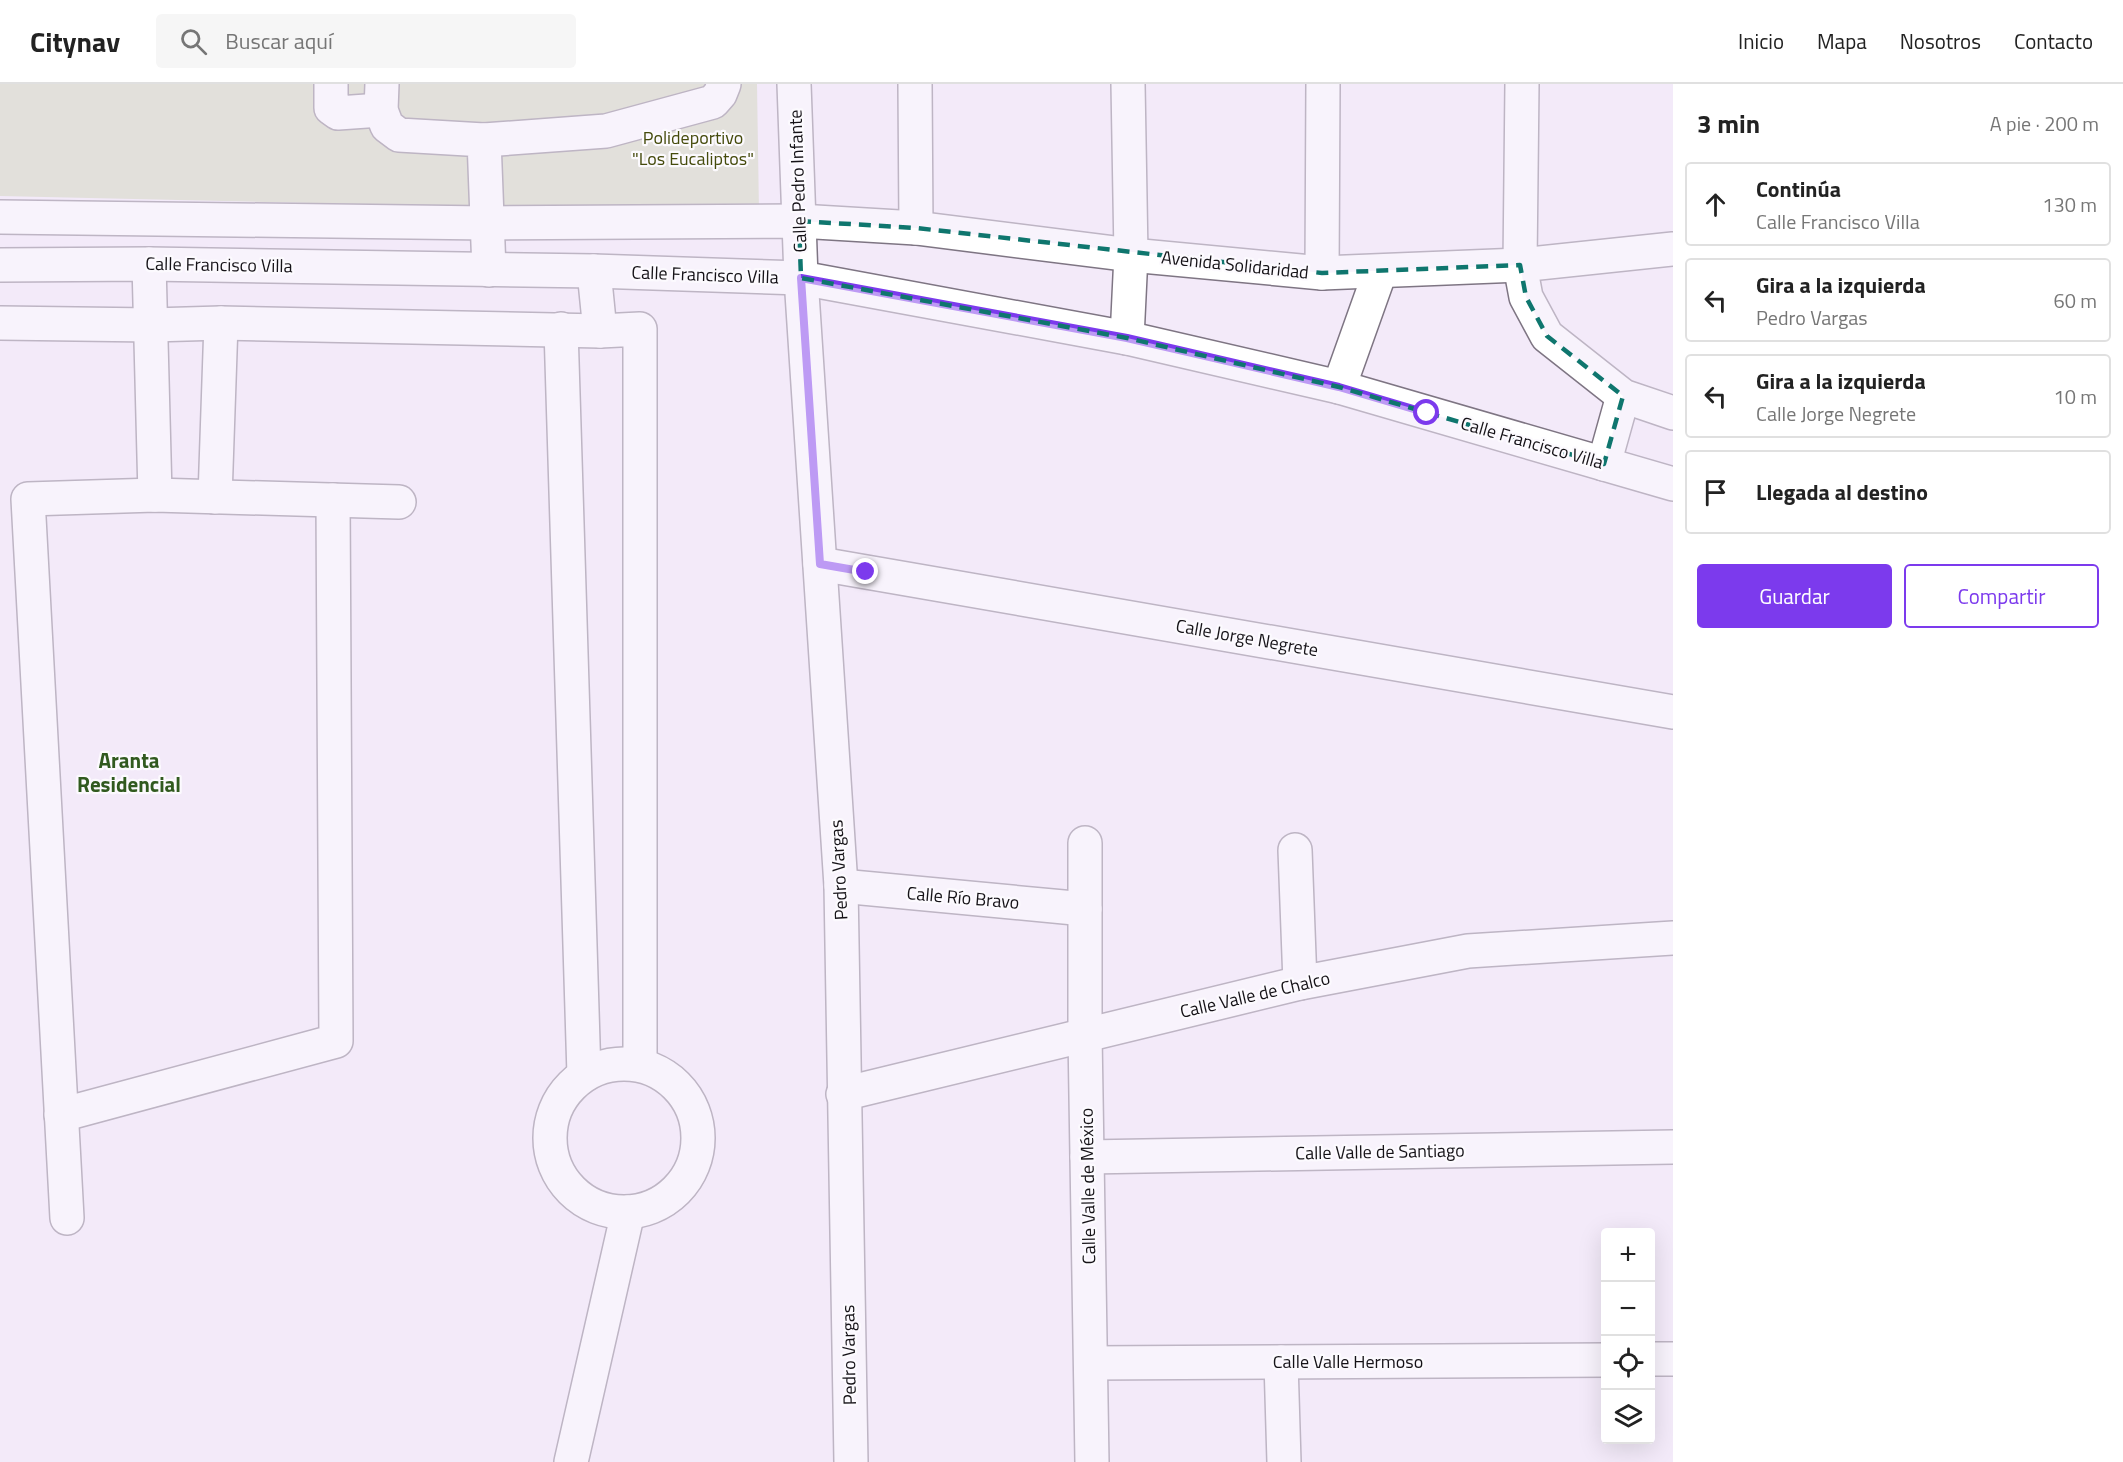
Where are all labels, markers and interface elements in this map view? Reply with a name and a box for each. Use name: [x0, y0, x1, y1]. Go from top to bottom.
search box: [156, 14, 576, 68]
text: Citynav: [30, 20, 120, 63]
text: Buscar aquí: [225, 24, 333, 58]
icon: search: [177, 25, 210, 58]
text: Inicio: [1738, 25, 1784, 57]
text: Mapa: [1817, 25, 1867, 57]
text: Nosotros: [1900, 25, 1981, 57]
text: Contacto: [2014, 25, 2093, 57]
text: 3 min: [1697, 104, 1760, 143]
text: A pie · 200 m: [1990, 108, 2099, 139]
street label: Calle Pedro Infante: [782, 109, 813, 253]
park label: Polideportivo "Los Eucaliptos": [632, 124, 754, 172]
text: Continúa: [1756, 172, 1841, 206]
icon: ahead: [1699, 188, 1732, 221]
text: 130 m: [2042, 189, 2097, 220]
text: Calle Francisco Villa: [1756, 206, 1920, 237]
street label: Avenida Solidaridad: [1160, 243, 1310, 286]
street label: Calle Francisco Villa: [145, 250, 293, 279]
street label: Calle Francisco Villa: [631, 258, 779, 291]
text: Gira a la izquierda: [1756, 268, 1926, 302]
icon: left: [1699, 284, 1732, 317]
text: 60 m: [2053, 285, 2097, 316]
text: Pedro Vargas: [1756, 302, 1868, 333]
text: Gira a la izquierda: [1756, 364, 1926, 398]
icon: left: [1699, 380, 1732, 413]
text: 10 m: [2053, 381, 2097, 412]
text: Calle Jorge Negrete: [1756, 398, 1916, 429]
route start: [1413, 399, 1439, 425]
street label: Calle Francisco Villa: [1458, 409, 1607, 476]
text: Llegada al destino: [1756, 475, 1928, 509]
icon: arrive: [1699, 476, 1732, 509]
route end: [852, 558, 878, 584]
button: Guardar: [1697, 564, 1892, 628]
button: Compartir: [1904, 564, 2099, 628]
street label: Calle Jorge Negrete: [1174, 612, 1320, 663]
district label: Aranta Residencial: [77, 744, 181, 800]
street label: Pedro Vargas: [822, 819, 855, 921]
street label: Calle Río Bravo: [906, 879, 1020, 916]
street label: Calle Valle de Chalco: [1177, 964, 1332, 1025]
street label: Calle Valle de México: [1073, 1108, 1102, 1264]
street label: Calle Valle de Santiago: [1295, 1137, 1465, 1166]
map controls: [1601, 1228, 1655, 1444]
button: +: [1601, 1228, 1655, 1282]
button: −: [1601, 1282, 1655, 1336]
street label: Pedro Vargas: [834, 1305, 863, 1405]
button: locate: [1601, 1336, 1655, 1390]
street label: Calle Valle Hermoso: [1273, 1348, 1423, 1375]
button: layers: [1601, 1390, 1655, 1444]

